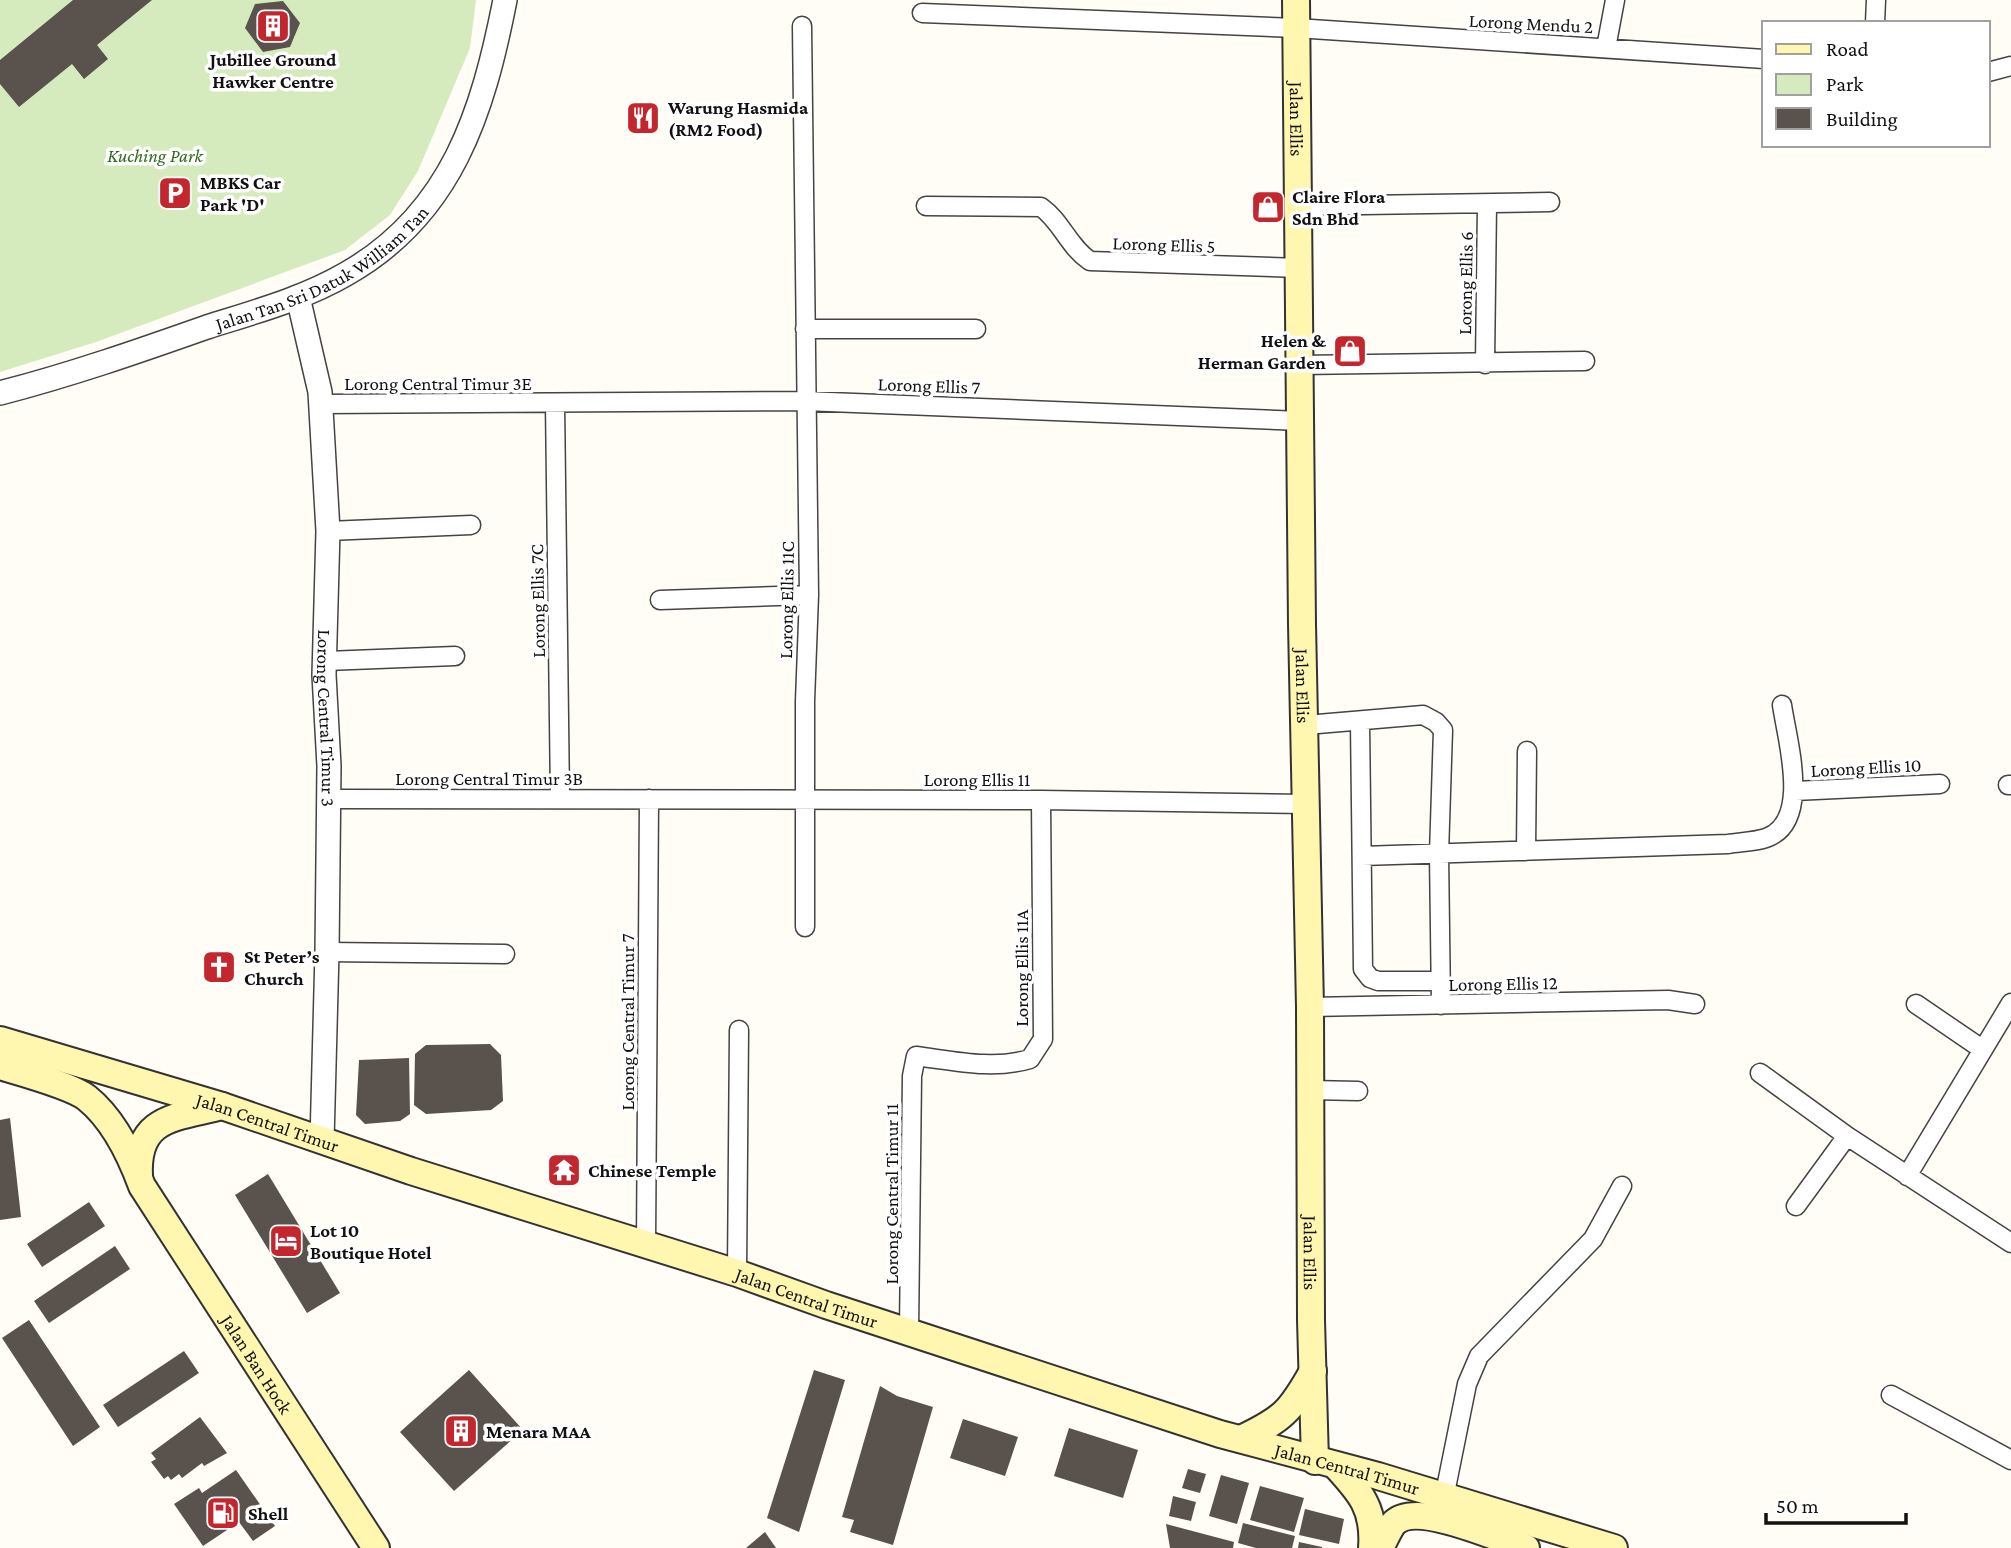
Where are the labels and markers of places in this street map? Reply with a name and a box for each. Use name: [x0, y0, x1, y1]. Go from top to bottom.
building icon: Jubillee Ground Hawker Centre: [254, 7, 292, 45]
place label: Jubillee Ground Hawker Centre: [208, 49, 337, 92]
place label: Warung Hasmida (RM2 Food): [667, 97, 809, 141]
restaurant icon: Warung Hasmida (RM2 Food): [624, 99, 662, 137]
place label: MBKS Car Park 'D': [200, 172, 282, 215]
parking icon: MBKS Car Park 'D': [156, 174, 194, 212]
place label: Claire Flora Sdn Bhd: [1292, 186, 1386, 229]
shop icon: Claire Flora Sdn Bhd: [1249, 188, 1287, 226]
place label: Helen & Herman Garden: [1198, 330, 1327, 373]
shop icon: Helen & Herman Garden: [1331, 332, 1369, 370]
place label: St Peter’s Church: [244, 946, 320, 989]
church icon: St Peter’s Church: [200, 948, 238, 986]
temple icon: Chinese Temple: [545, 1151, 583, 1189]
place label: Chinese Temple: [588, 1160, 716, 1181]
place label: Lot 10 Boutique Hotel: [310, 1220, 432, 1263]
hotel icon: Lot 10 Boutique Hotel: [267, 1222, 305, 1260]
building icon: Menara MAA: [442, 1412, 480, 1450]
place label: Menara MAA: [486, 1421, 591, 1442]
fuel station icon: Shell: [204, 1494, 242, 1532]
place label: Shell: [248, 1503, 289, 1524]

